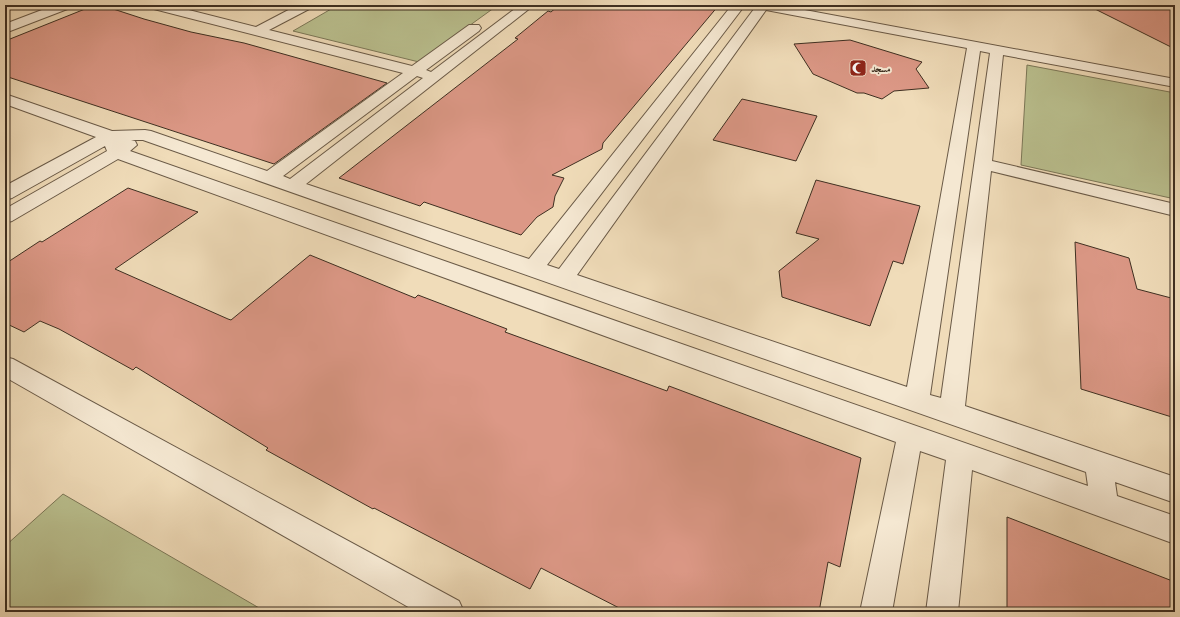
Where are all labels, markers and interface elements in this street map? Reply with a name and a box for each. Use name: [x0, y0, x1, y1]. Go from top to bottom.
mosque icon: مسجد: [848, 58, 868, 78]
place label: مسجد: [871, 62, 891, 76]

